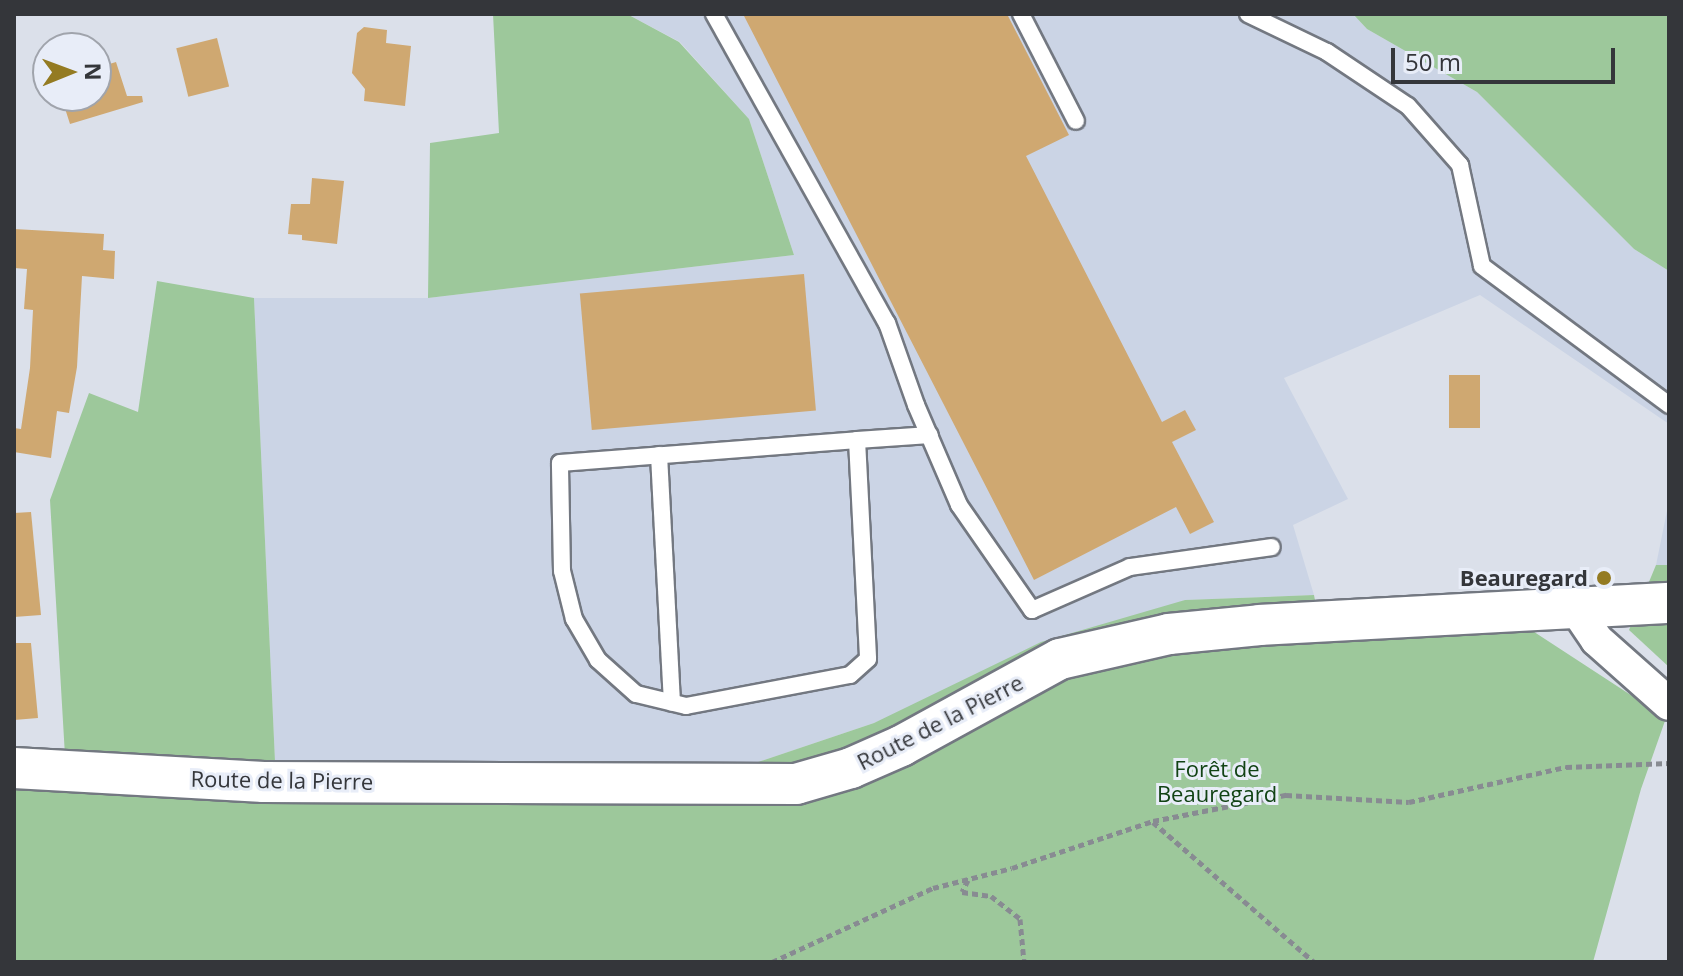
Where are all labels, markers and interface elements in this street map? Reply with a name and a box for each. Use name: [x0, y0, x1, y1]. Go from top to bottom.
north arrow: [32, 32, 112, 112]
scale bar: [1395, 32, 1619, 82]
text: 50 m: [1405, 45, 1461, 78]
text: N: [79, 62, 109, 81]
place label: Beauregard: [1460, 565, 1588, 591]
marker: Beauregard: [1595, 569, 1613, 587]
street label: Route de la Pierre: [853, 669, 1027, 775]
park label: Forêt de Beauregard: [1157, 755, 1277, 806]
street label: Route de la Pierre: [190, 765, 374, 795]

